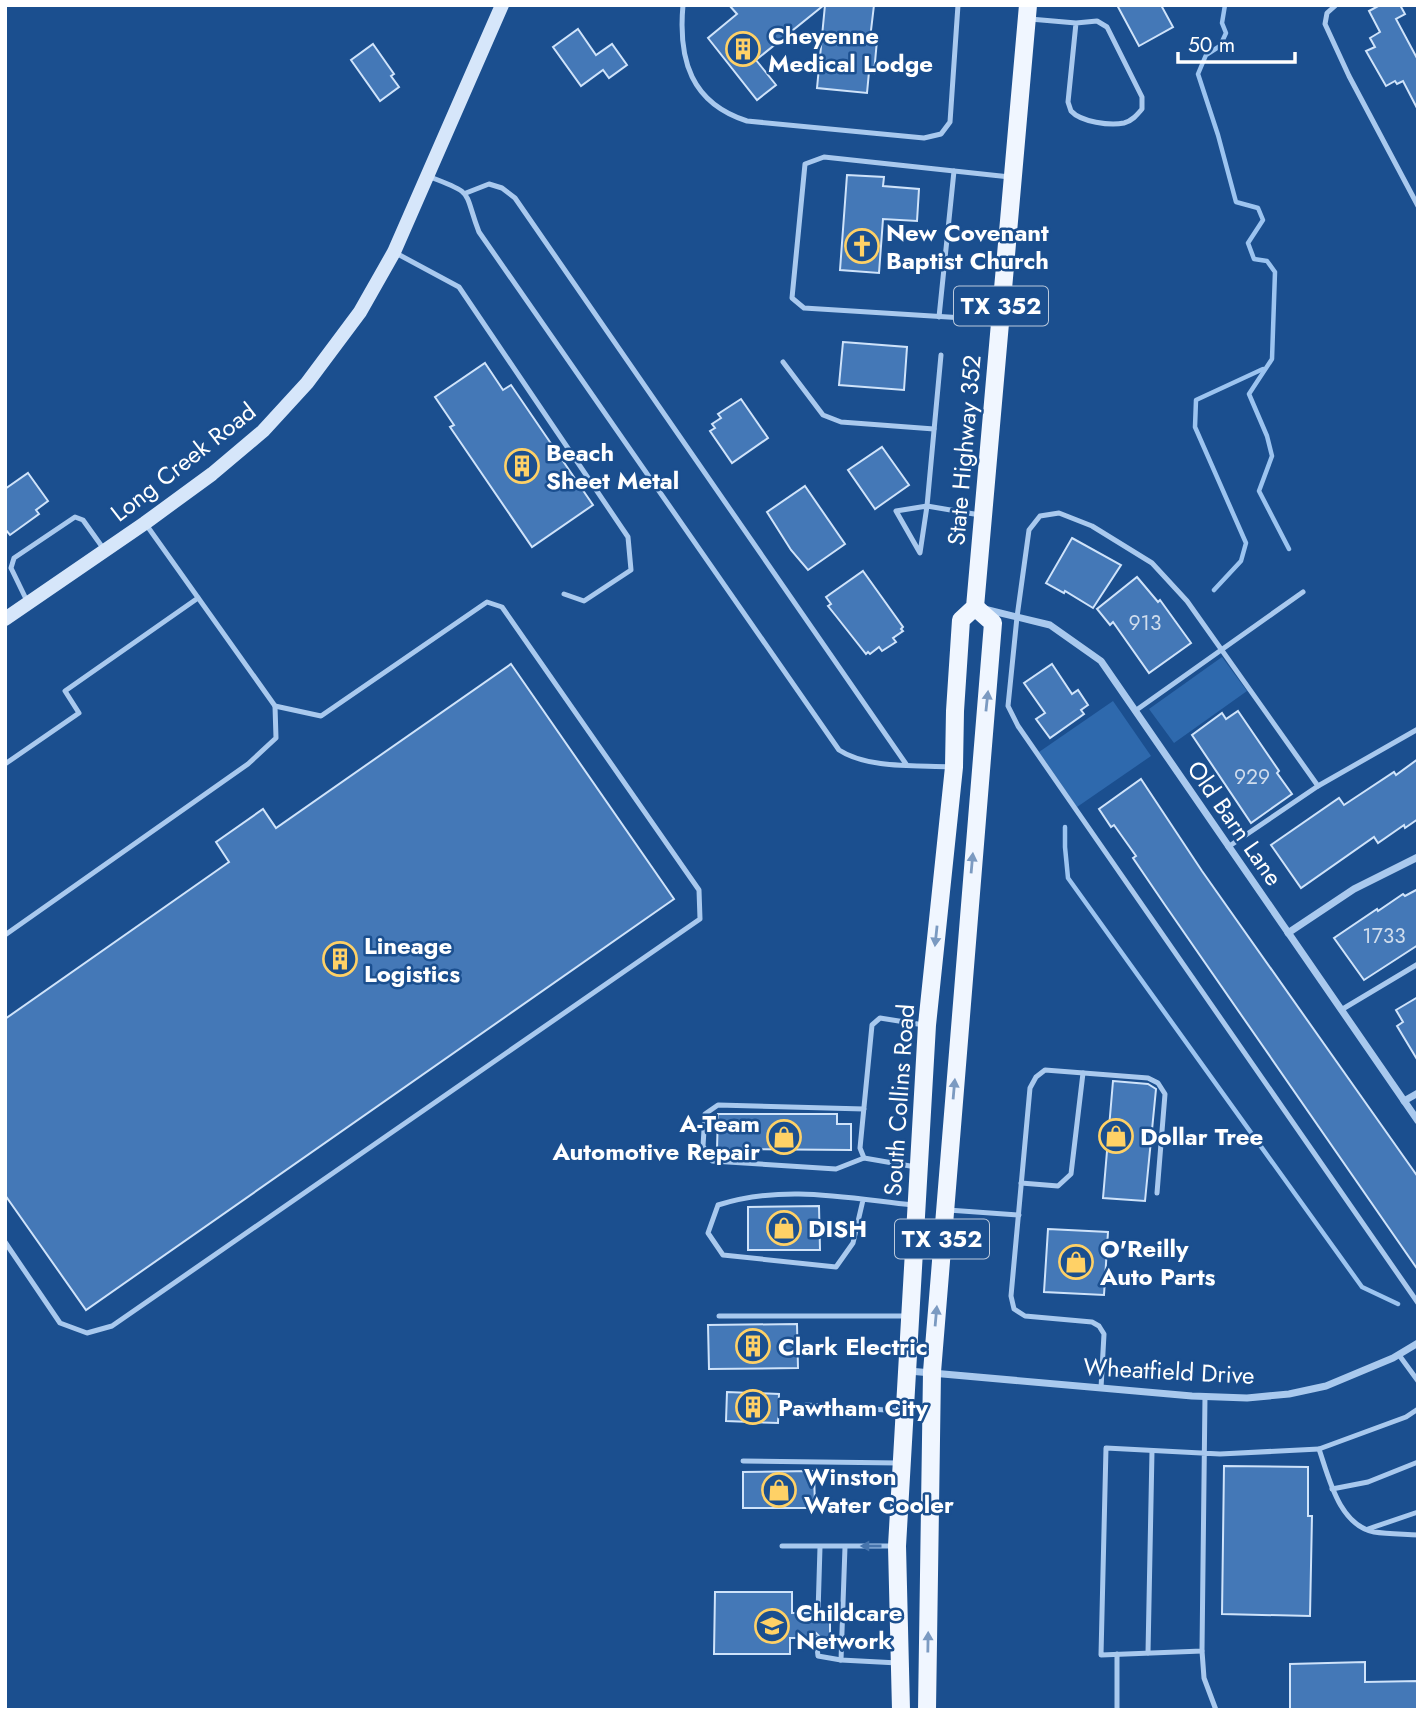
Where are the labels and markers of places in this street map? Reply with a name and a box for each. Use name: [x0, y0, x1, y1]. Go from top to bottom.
place label: Cheyenne Medical Lodge: [768, 18, 933, 81]
building icon: Cheyenne Medical Lodge: [724, 30, 762, 68]
place label: New Covenant Baptist Church: [886, 215, 1049, 278]
church icon: New Covenant Baptist Church: [843, 227, 881, 265]
place label: Beach Sheet Metal: [546, 435, 679, 498]
building icon: Beach Sheet Metal: [503, 447, 541, 485]
place label: Lineage Logistics: [364, 928, 460, 991]
building icon: Lineage Logistics: [321, 940, 359, 978]
place label: A-Team Automotive Repair: [551, 1106, 760, 1169]
shop icon: Dollar Tree: [1097, 1117, 1135, 1155]
shop icon: A-Team Automotive Repair: [765, 1118, 803, 1156]
place label: Dollar Tree: [1140, 1119, 1263, 1154]
shop icon: DISH: [765, 1209, 803, 1247]
place label: DISH: [808, 1211, 867, 1246]
place label: O'Reilly Auto Parts: [1099, 1231, 1216, 1294]
shop icon: O'Reilly Auto Parts: [1057, 1243, 1095, 1281]
building icon: Clark Electric: [734, 1327, 772, 1365]
place label: Clark Electric: [778, 1329, 928, 1364]
building icon: Pawtham City: [734, 1388, 772, 1426]
place label: Pawtham City: [778, 1390, 928, 1425]
place label: Winston Water Cooler: [804, 1459, 954, 1522]
shop icon: Winston Water Cooler: [760, 1471, 798, 1509]
place label: Childcare Network: [796, 1595, 902, 1658]
school or university icon: Childcare Network: [753, 1607, 791, 1645]

